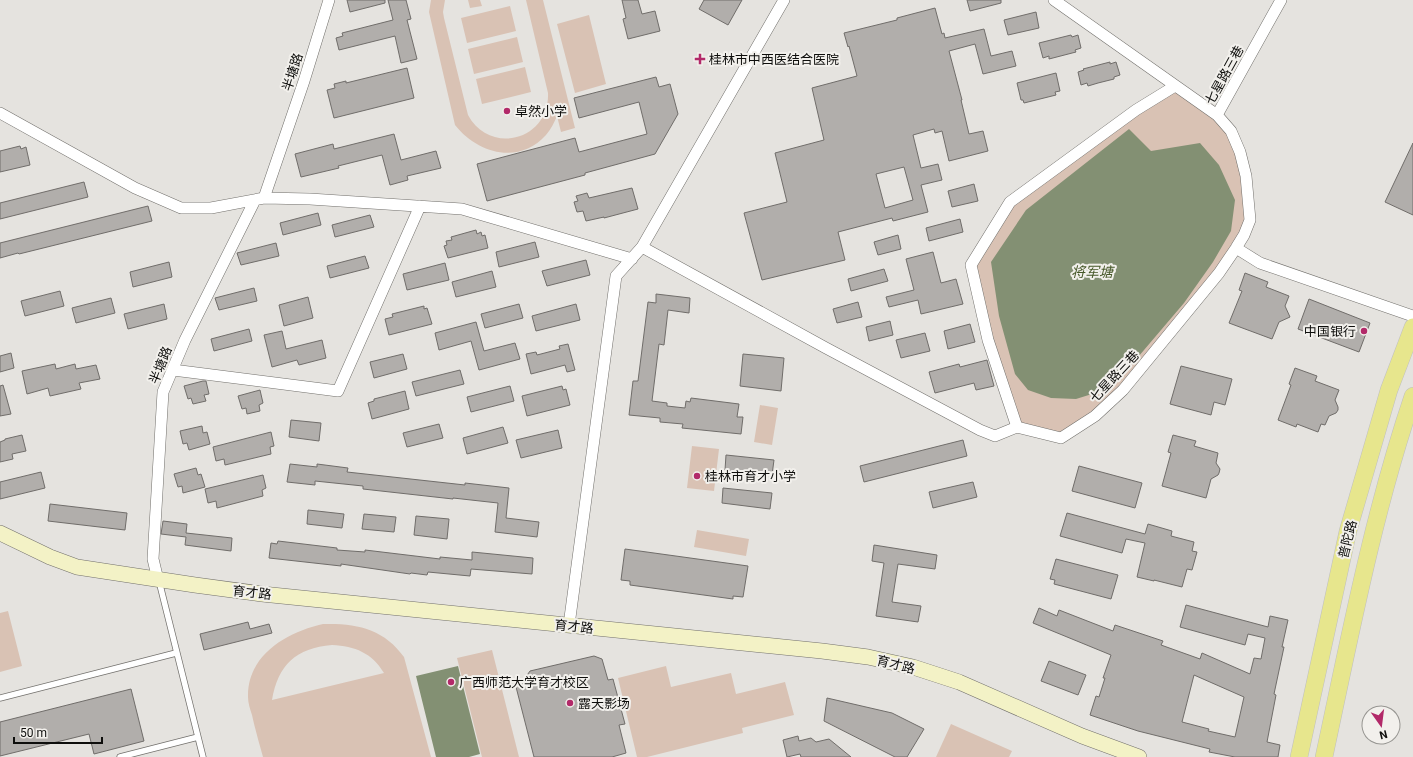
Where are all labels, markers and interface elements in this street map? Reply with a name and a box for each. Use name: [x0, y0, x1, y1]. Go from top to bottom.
street label: 七星路三巷: [1202, 43, 1247, 107]
street label: 半塘路: [279, 51, 306, 93]
place label: 桂林市中西医结合医院: [709, 52, 839, 67]
marker: 桂林市中西医结合医院: [694, 53, 706, 65]
place label: 卓然小学: [515, 104, 567, 119]
marker: 卓然小学: [502, 106, 512, 116]
water label: 将军塘: [1071, 264, 1115, 280]
place label: 中国银行: [1304, 324, 1356, 339]
marker: 中国银行: [1359, 326, 1369, 336]
street label: 半塘路: [146, 344, 175, 386]
street label: 七星路三巷: [1087, 347, 1142, 405]
place label: 桂林市育才小学: [705, 469, 796, 484]
marker: 桂林市育才小学: [692, 471, 702, 481]
street label: 普陀路: [1335, 518, 1359, 560]
street label: 育才路: [232, 583, 272, 602]
street label: 育才路: [554, 617, 594, 636]
street label: 育才路: [875, 652, 917, 676]
place label: 广西师范大学育才校区: [459, 675, 589, 690]
marker: 广西师范大学育才校区: [446, 677, 456, 687]
place label: 露天影场: [578, 696, 630, 711]
marker: 露天影场: [565, 698, 575, 708]
north arrow: [1361, 705, 1401, 745]
scale bar: [14, 719, 102, 745]
text: 50 m: [20, 726, 47, 740]
text: N: [1378, 727, 1389, 742]

